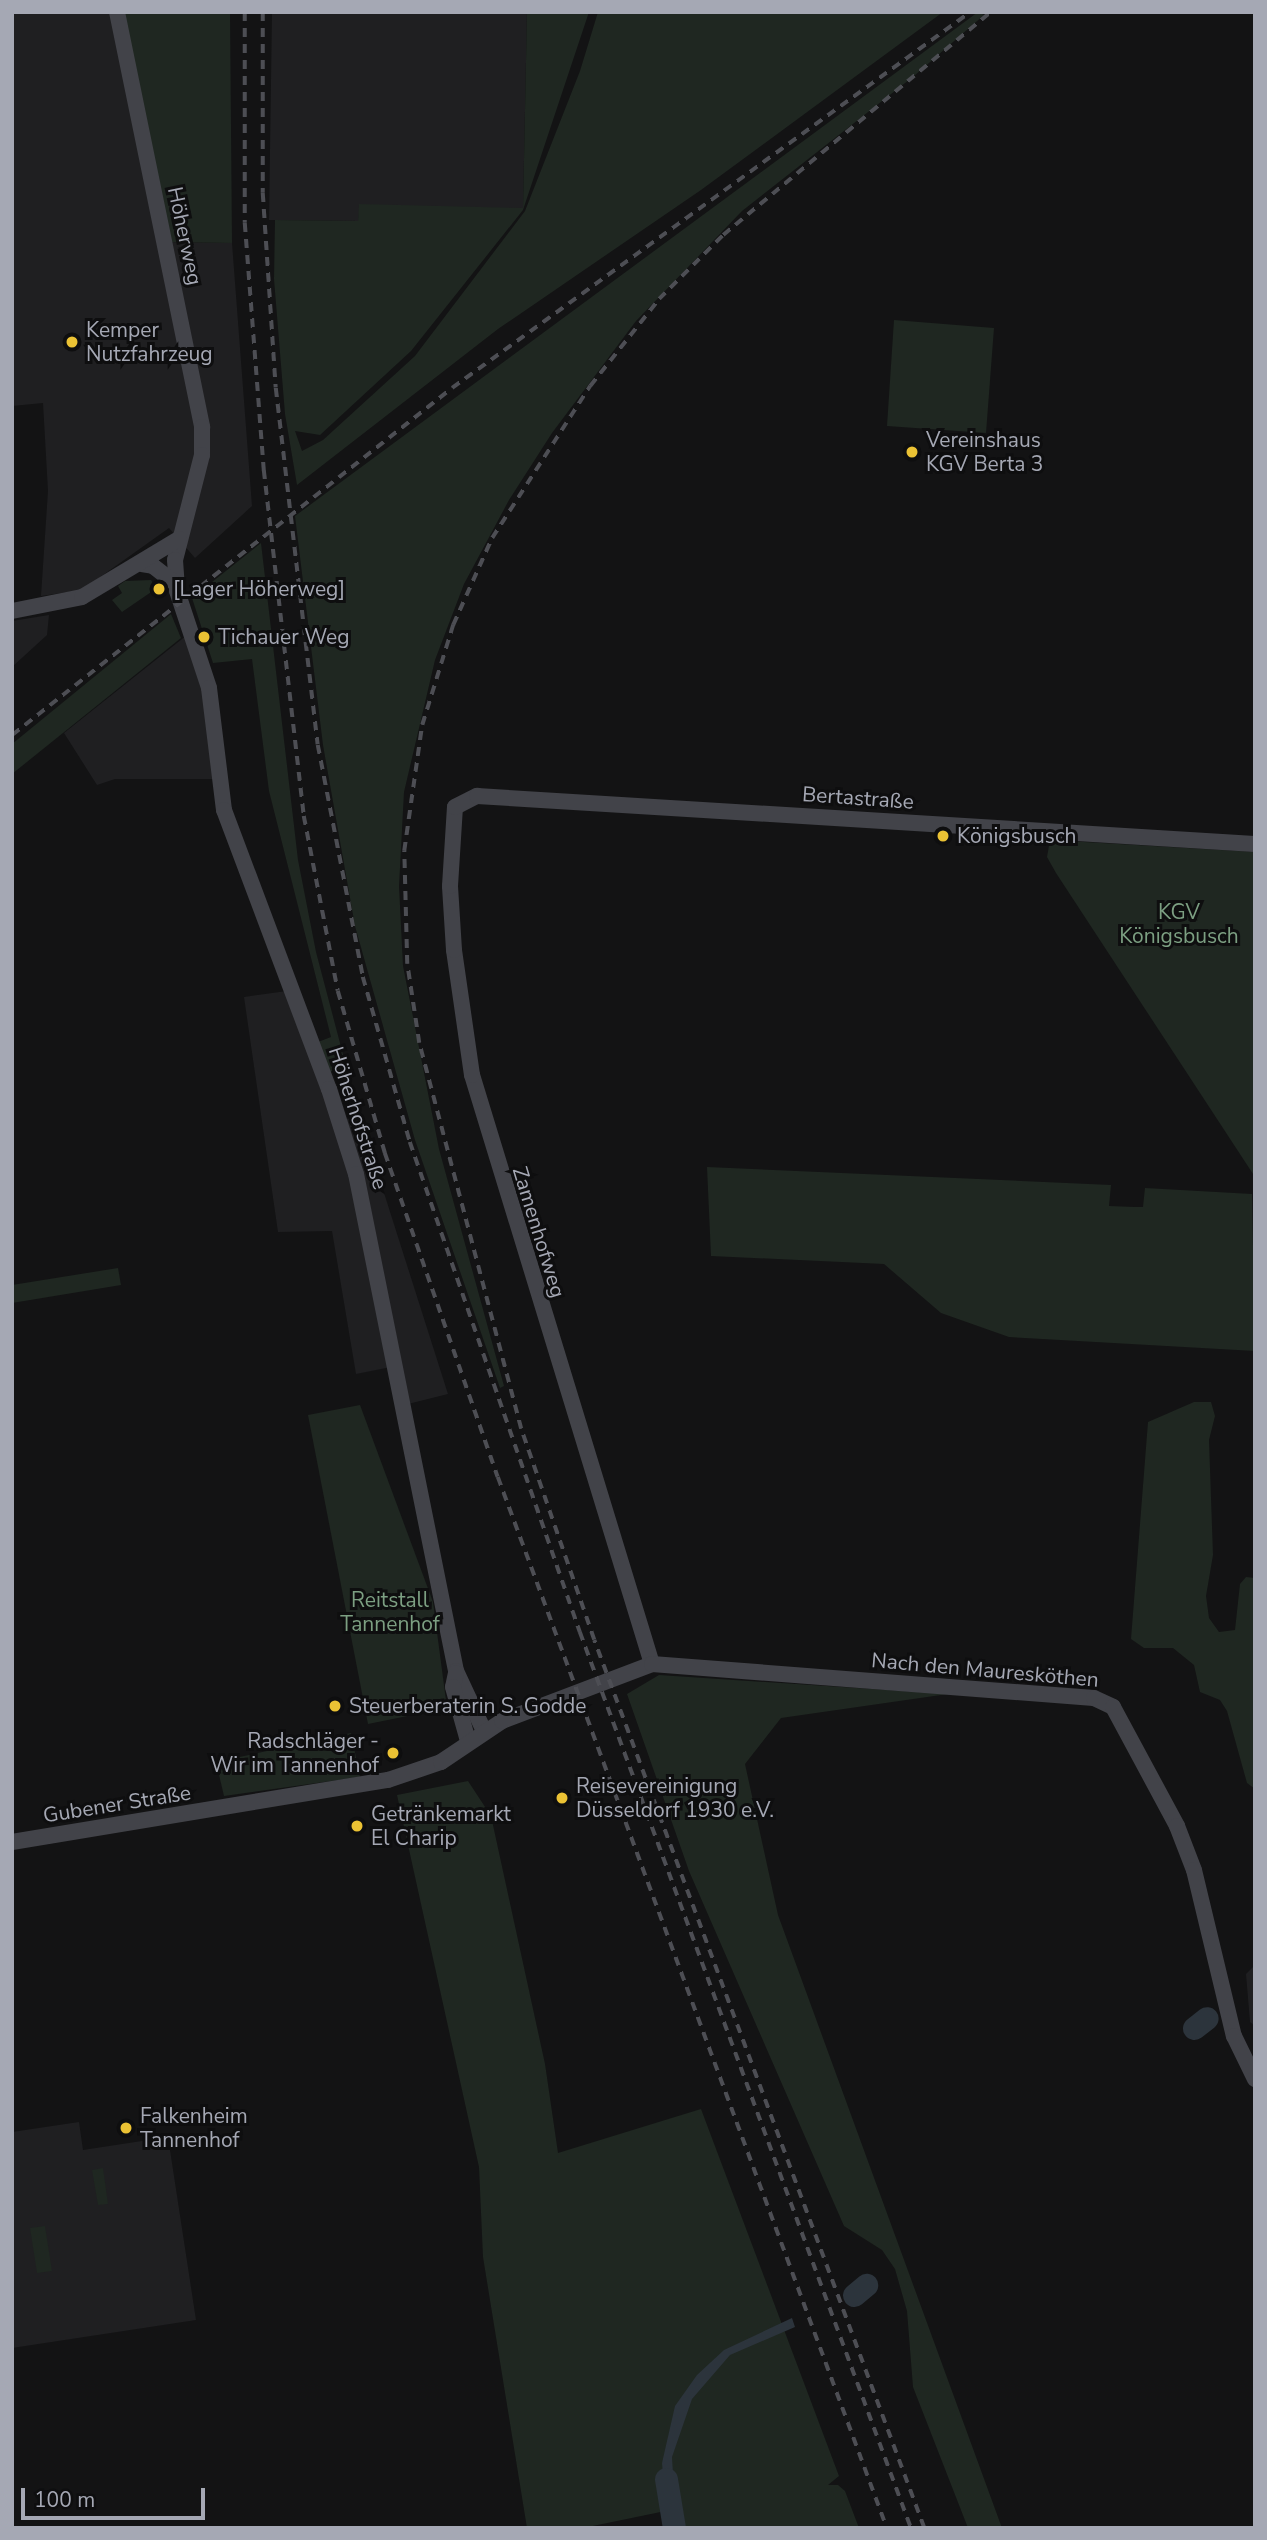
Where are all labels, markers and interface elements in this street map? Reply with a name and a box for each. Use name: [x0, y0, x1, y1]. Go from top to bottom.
street label: Höherweg: [162, 185, 208, 287]
place label: Kemper Nutzfahrzeug: [86, 317, 213, 367]
marker: Kemper Nutzfahrzeug: [64, 334, 80, 350]
place label: Vereinshaus KGV Berta 3: [926, 427, 1043, 477]
marker: Vereinshaus KGV Berta 3: [904, 444, 920, 460]
place label: [Lager Höherweg]: [173, 576, 345, 602]
marker: [Lager Höherweg]: [151, 581, 167, 597]
place label: Tichauer Weg: [218, 624, 350, 650]
marker: Tichauer Weg: [196, 629, 212, 645]
street label: Bertastraße: [801, 782, 915, 814]
place label: Königsbusch: [957, 823, 1077, 849]
marker: Königsbusch: [935, 828, 951, 844]
park label: KGV Königsbusch: [1119, 899, 1239, 949]
street label: Höherhofstraße: [323, 1043, 393, 1193]
street label: Zamenhofweg: [507, 1163, 571, 1301]
park label: Reitstall Tannenhof: [340, 1587, 440, 1637]
street label: Nach den Mauresköthen: [870, 1648, 1100, 1692]
place label: Steuerberaterin S. Godde: [349, 1693, 586, 1719]
marker: Steuerberaterin S. Godde: [327, 1698, 343, 1714]
place label: Radschläger - Wir im Tannenhof: [210, 1728, 379, 1778]
marker: Radschläger - Wir im Tannenhof: [385, 1745, 401, 1761]
place label: Reisevereinigung Düsseldorf 1930 e.V.: [576, 1773, 774, 1823]
street label: Gubener Straße: [41, 1780, 193, 1828]
marker: Reisevereinigung Düsseldorf 1930 e.V.: [554, 1790, 570, 1806]
place label: Getränkemarkt El Charip: [371, 1801, 511, 1851]
marker: Getränkemarkt El Charip: [349, 1818, 365, 1834]
place label: Falkenheim Tannenhof: [140, 2103, 248, 2153]
marker: Falkenheim Tannenhof: [118, 2120, 134, 2136]
scale bar: [24, 2474, 208, 2518]
text: 100 m: [34, 2486, 95, 2514]

